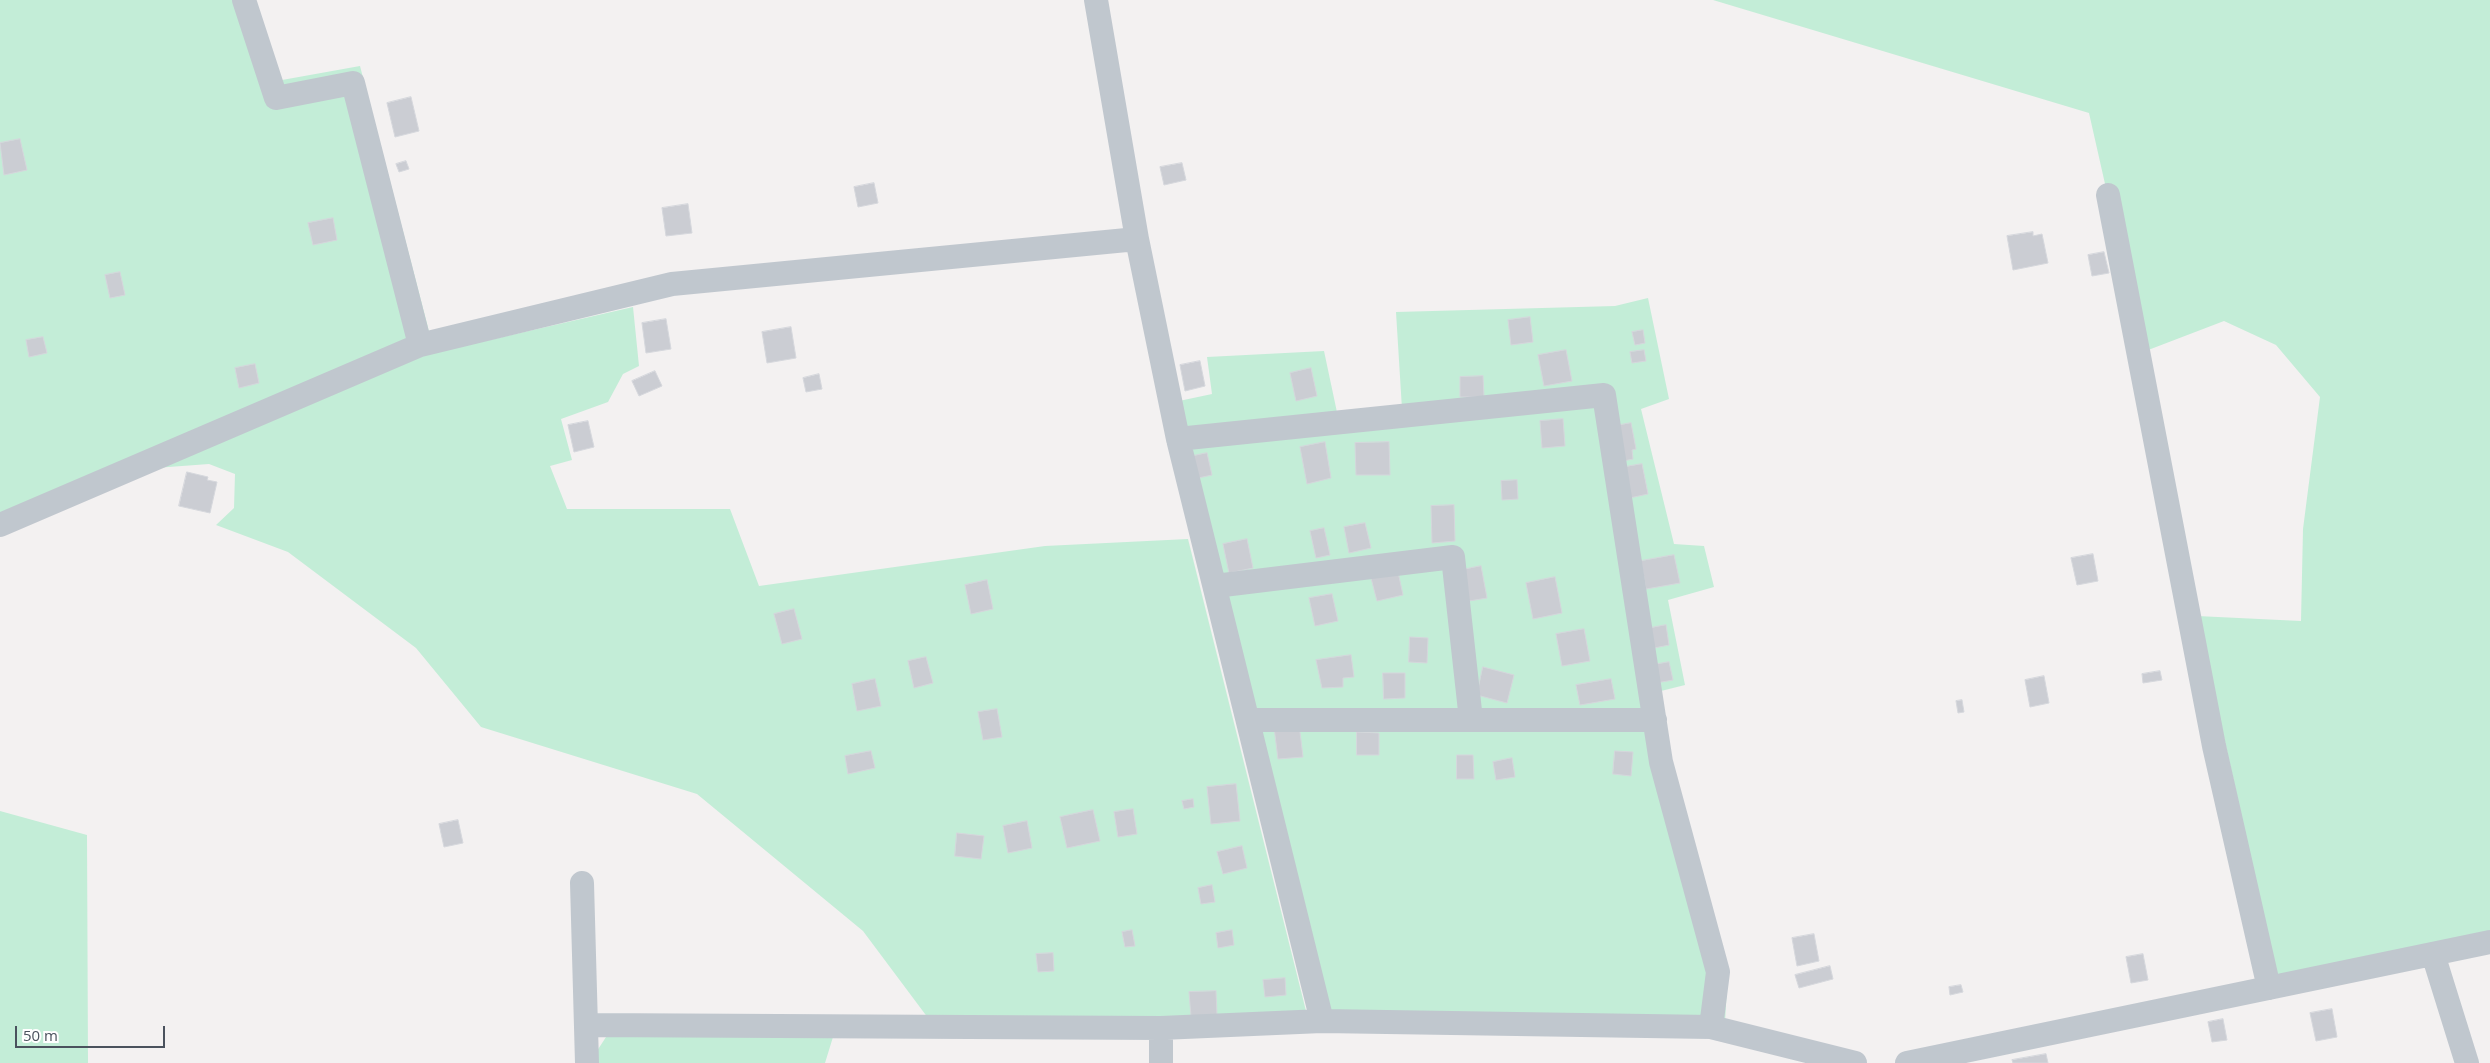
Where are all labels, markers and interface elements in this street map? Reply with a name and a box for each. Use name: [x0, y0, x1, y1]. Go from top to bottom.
scale bar: [18, 1016, 168, 1048]
text: 50 m: [23, 1025, 58, 1045]

